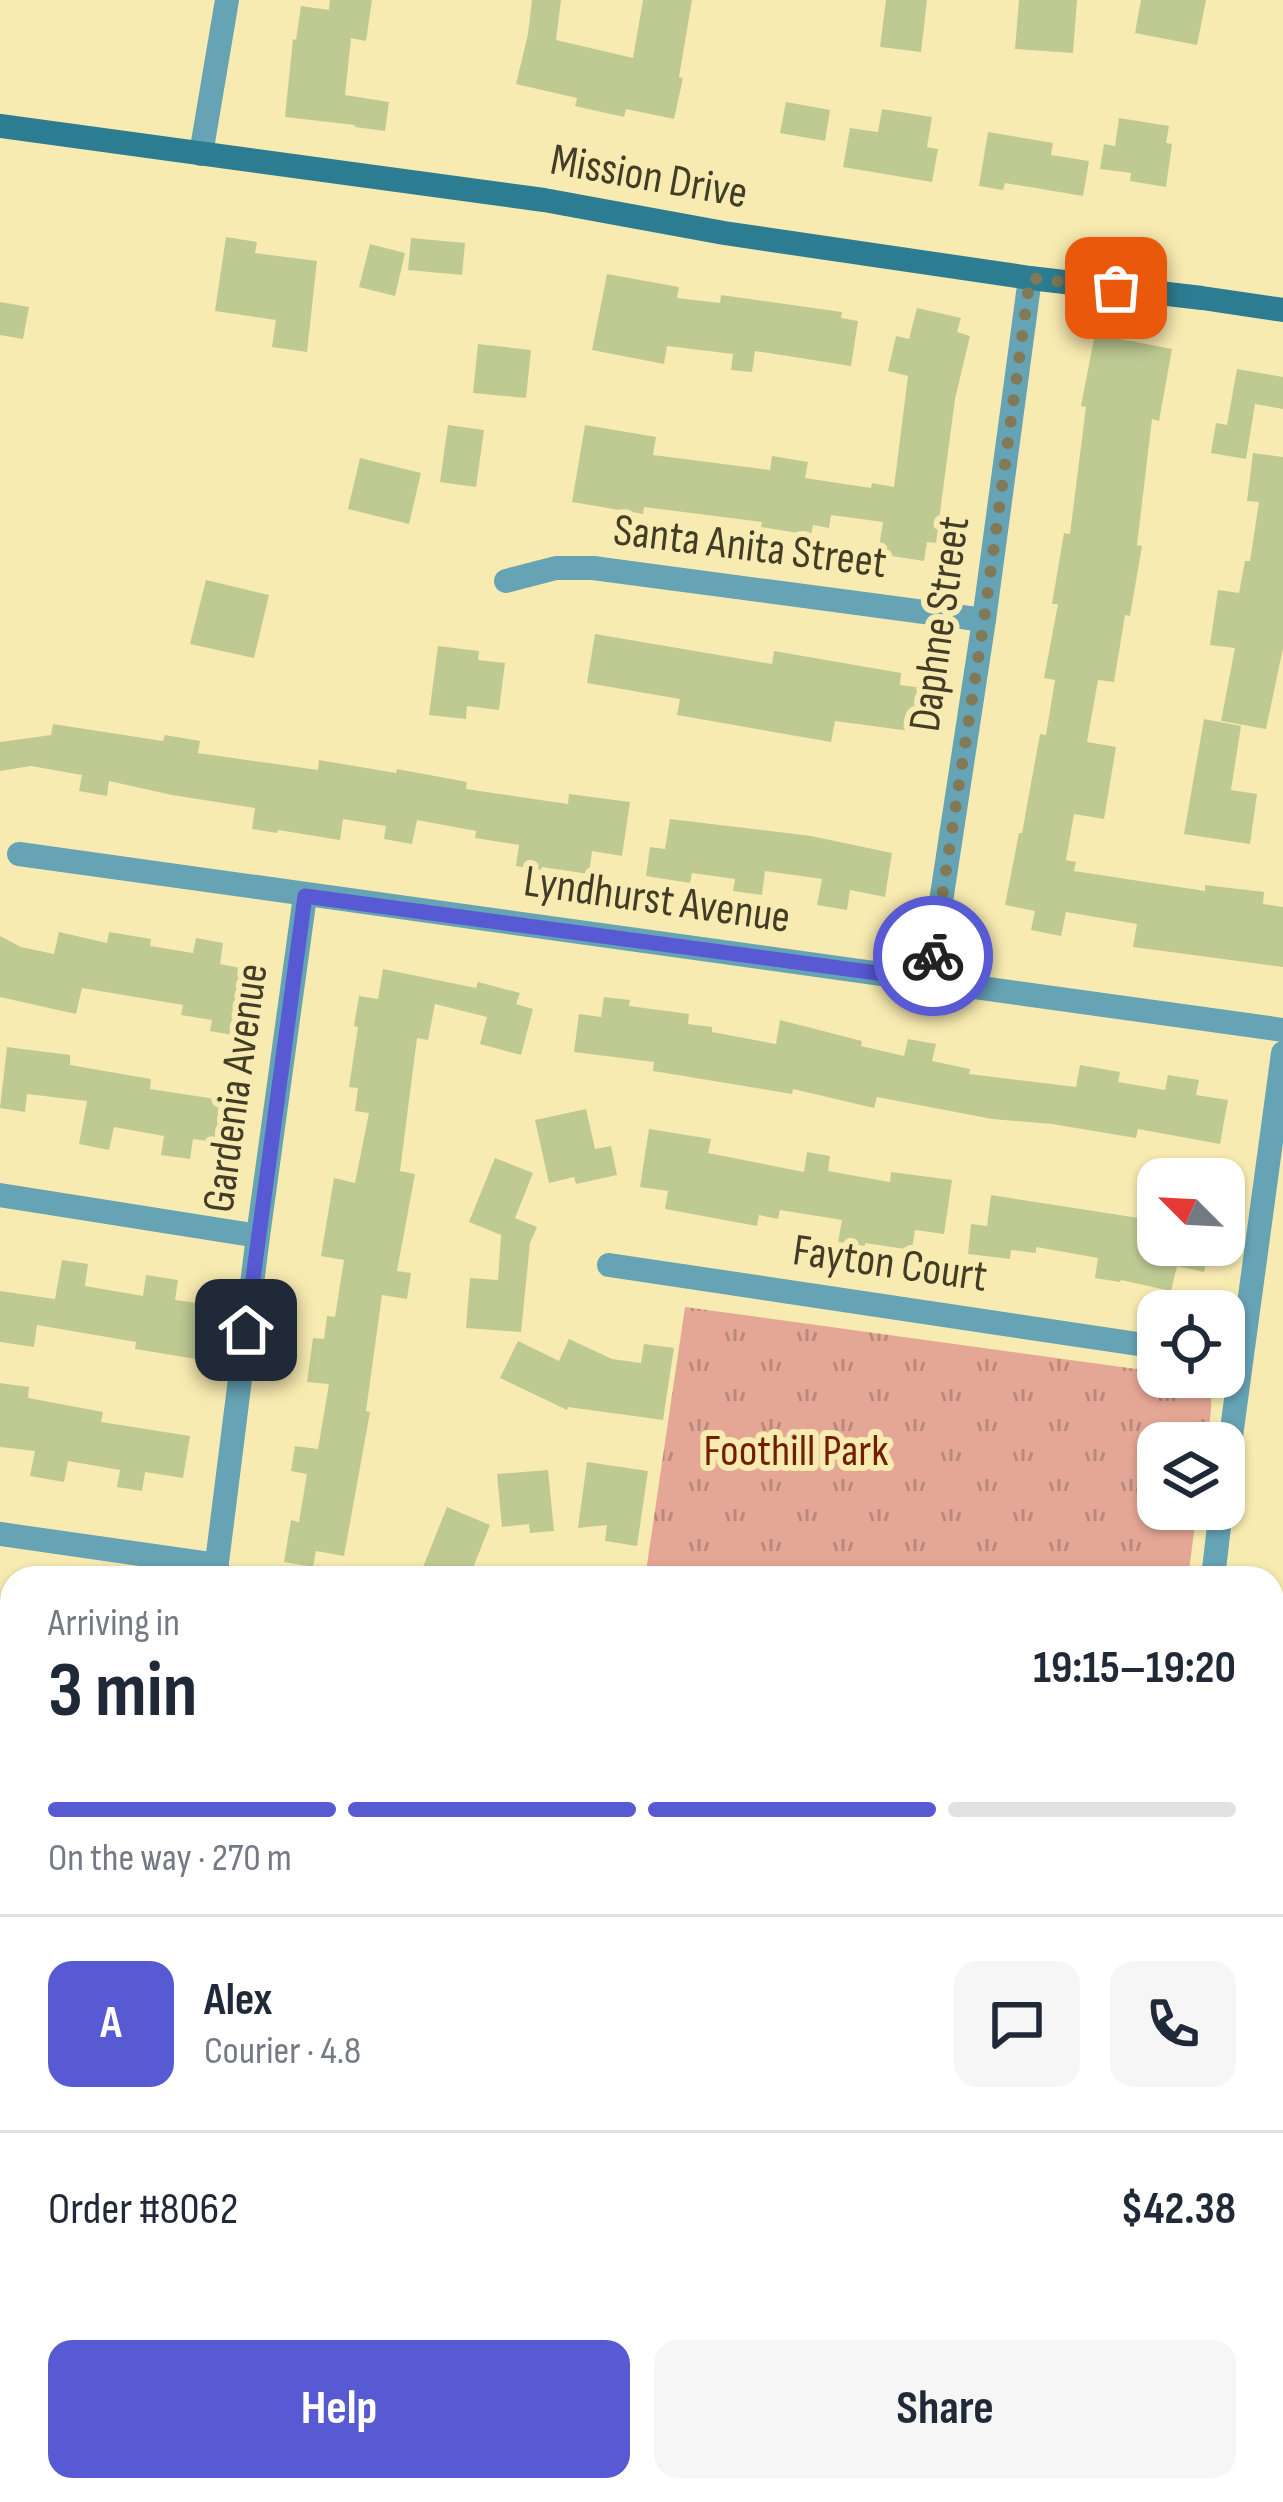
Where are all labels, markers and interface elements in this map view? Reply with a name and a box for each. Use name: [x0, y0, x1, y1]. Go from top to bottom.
street label: Mission Drive: [546, 133, 752, 221]
pin: [1065, 237, 1167, 339]
icon: bag: [1083, 255, 1149, 321]
street label: Santa Anita Street: [610, 503, 890, 591]
street label: Daphne Street: [898, 513, 982, 735]
street label: Lyndhurst Avenue: [520, 854, 794, 946]
courier: [873, 896, 993, 1016]
icon: bike: [900, 923, 966, 989]
street label: Gardenia Avenue: [191, 960, 281, 1216]
north arrow: [1137, 1158, 1245, 1266]
map controls: [1137, 1158, 1245, 1530]
street label: Fayton Court: [789, 1223, 991, 1305]
pin: [195, 1279, 297, 1381]
button: locate: [1137, 1290, 1245, 1398]
icon: home: [213, 1297, 279, 1363]
button: layers: [1137, 1422, 1245, 1530]
park label: Foothill Park: [704, 1424, 888, 1479]
text: Arriving in: [48, 1600, 180, 1647]
text: 19:15–19:20: [1033, 1641, 1236, 1696]
text: 3 min: [48, 1645, 197, 1738]
text: On the way · 270 m: [48, 1835, 292, 1882]
button: chat: [954, 1961, 1080, 2087]
button: phone: [1110, 1961, 1236, 2087]
text: Alex: [204, 1973, 272, 2028]
text: A: [100, 1996, 122, 2051]
text: Courier · 4.8: [204, 2028, 361, 2075]
text: Order #8062: [48, 2182, 238, 2237]
text: $42.38: [1121, 2182, 1236, 2237]
button: Help: [48, 2340, 630, 2478]
button: Share: [654, 2340, 1236, 2478]

